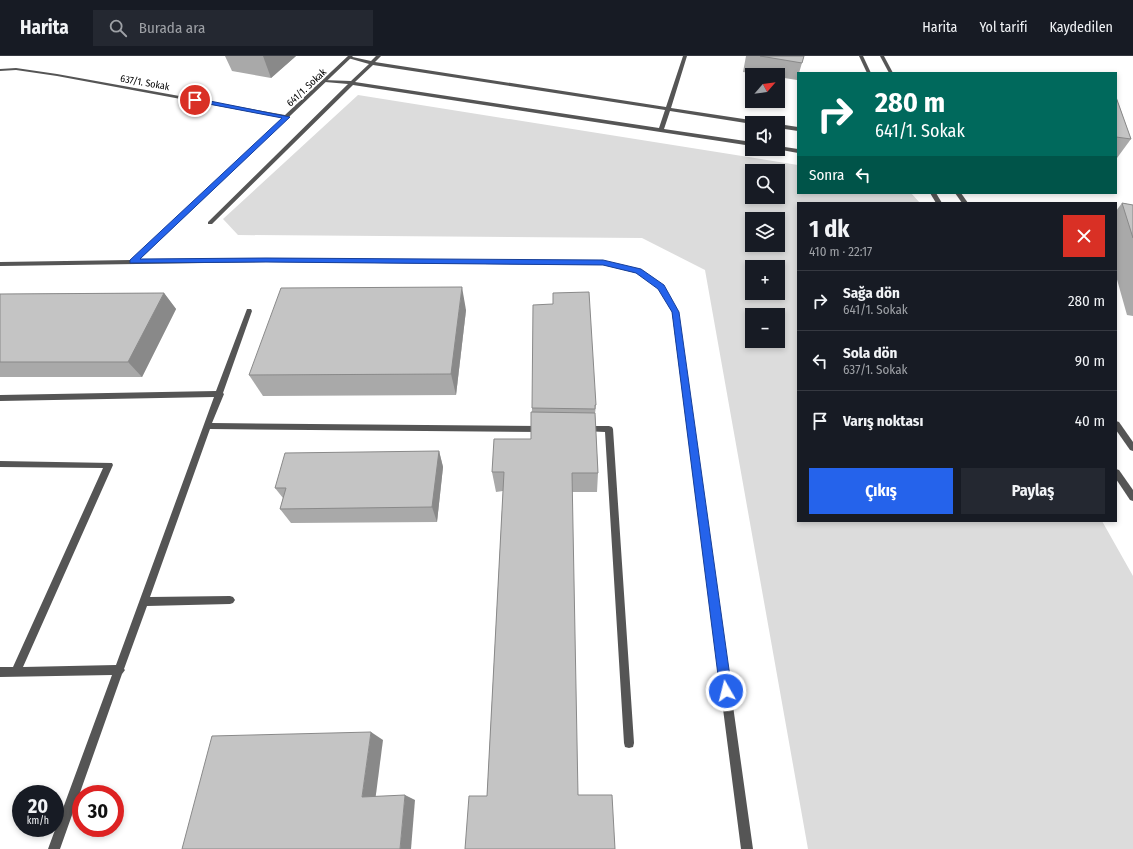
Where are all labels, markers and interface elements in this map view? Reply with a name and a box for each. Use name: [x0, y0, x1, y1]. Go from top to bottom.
search box: [93, 10, 373, 46]
text: Harita: [20, 16, 69, 39]
icon: search: [107, 17, 129, 39]
text: Burada ara: [139, 19, 205, 37]
text: Harita: [922, 19, 957, 36]
text: Yol tarifi: [979, 19, 1027, 36]
text: Kaydedilen: [1049, 19, 1113, 36]
street label: 641/1. Sokak: [284, 66, 329, 109]
north arrow: [745, 68, 785, 108]
map controls: [745, 68, 785, 348]
street label: 637/1. Sokak: [119, 73, 171, 93]
pin: [178, 83, 212, 117]
text: 280 m: [875, 86, 945, 119]
icon: right: [809, 88, 861, 140]
icon: arrive: [184, 89, 206, 111]
button: sound: [745, 116, 785, 156]
text: 641/1. Sokak: [875, 120, 965, 142]
button: search: [745, 164, 785, 204]
icon: left: [852, 164, 874, 186]
text: Sonra: [809, 166, 844, 184]
button: layers: [745, 212, 785, 252]
text: 1 dk: [809, 215, 849, 243]
button: close: [1063, 215, 1105, 257]
text: 410 m · 22:17: [809, 244, 872, 259]
button: +: [745, 260, 785, 300]
text: Sağa dön: [843, 284, 900, 302]
icon: right: [809, 290, 831, 312]
text: 280 m: [1068, 292, 1105, 310]
text: 641/1. Sokak: [843, 302, 908, 317]
button: −: [745, 308, 785, 348]
text: Sola dön: [843, 344, 897, 362]
icon: left: [809, 350, 831, 372]
text: 90 m: [1075, 352, 1105, 370]
text: 637/1. Sokak: [843, 362, 908, 377]
icon: arrive: [809, 410, 831, 432]
text: Varış noktası: [843, 412, 923, 430]
text: 40 m: [1075, 412, 1105, 430]
button: Çıkış: [809, 468, 953, 514]
button: Paylaş: [961, 468, 1105, 514]
position arrow: [705, 670, 747, 712]
speed limit sign: 30: [72, 785, 124, 837]
text: 20: [28, 794, 48, 818]
text: km/h: [27, 815, 49, 827]

